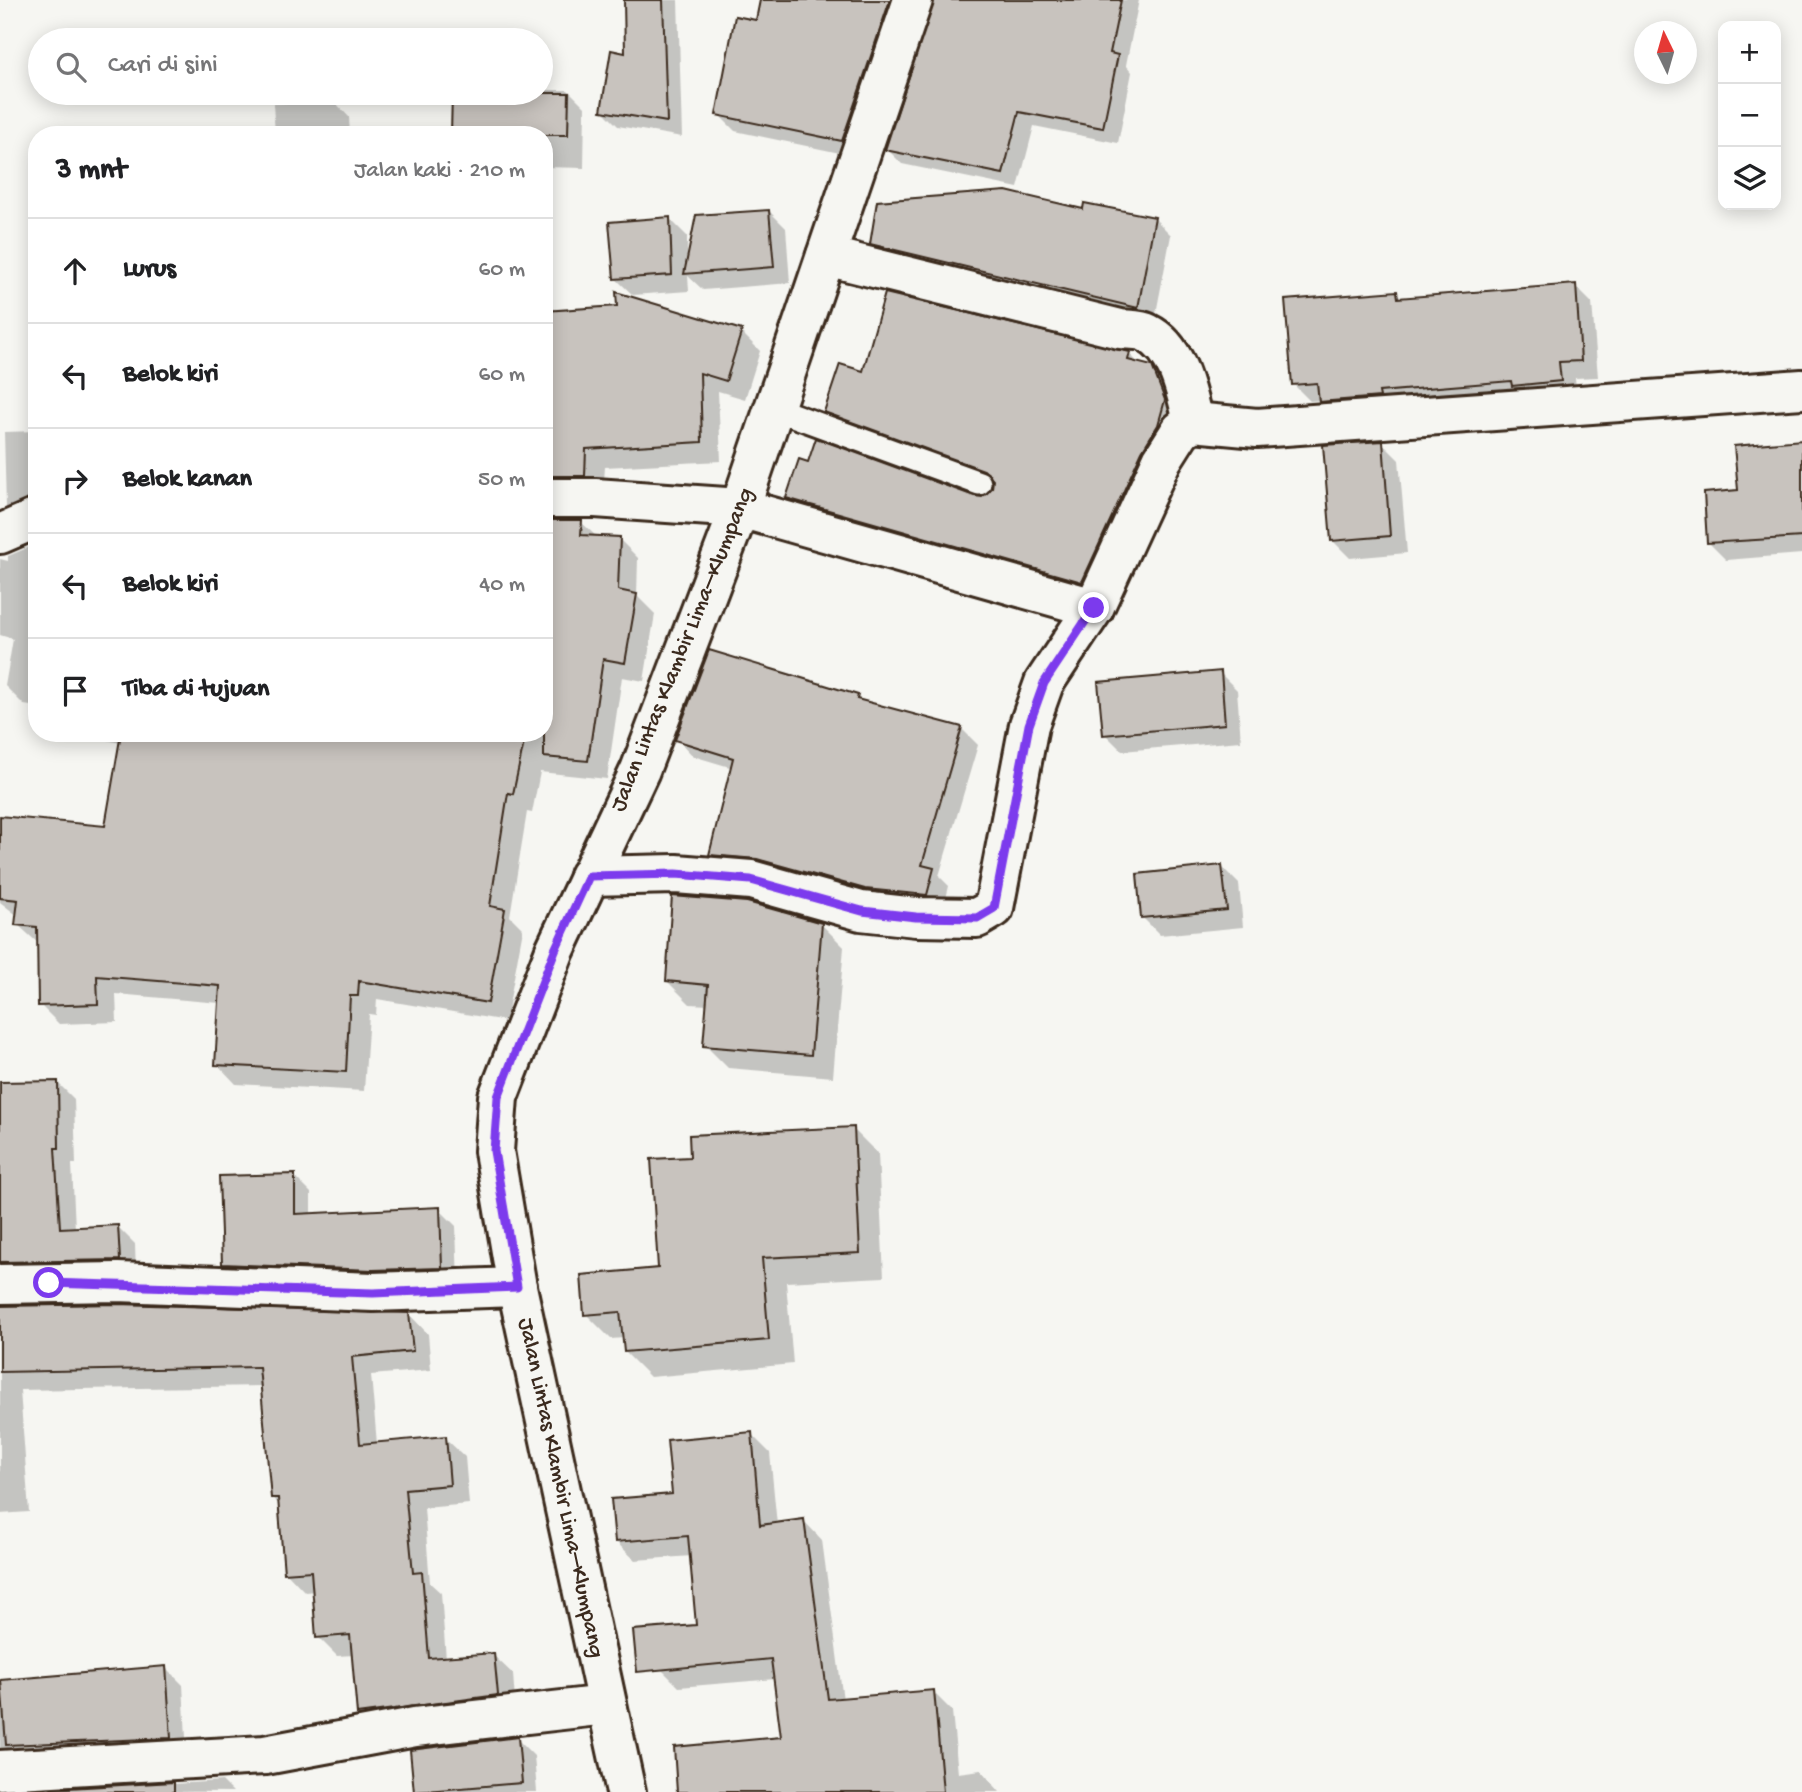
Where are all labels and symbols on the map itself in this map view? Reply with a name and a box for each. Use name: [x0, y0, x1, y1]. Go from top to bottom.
north arrow: [1634, 21, 1697, 84]
street label: Jalan Lintas Klambir Lima–Klumpang: [606, 484, 760, 816]
route end: [1078, 592, 1109, 623]
route start: [33, 1267, 64, 1298]
street label: Jalan Lintas Klambir Lima–Klumpang: [511, 1316, 609, 1660]

